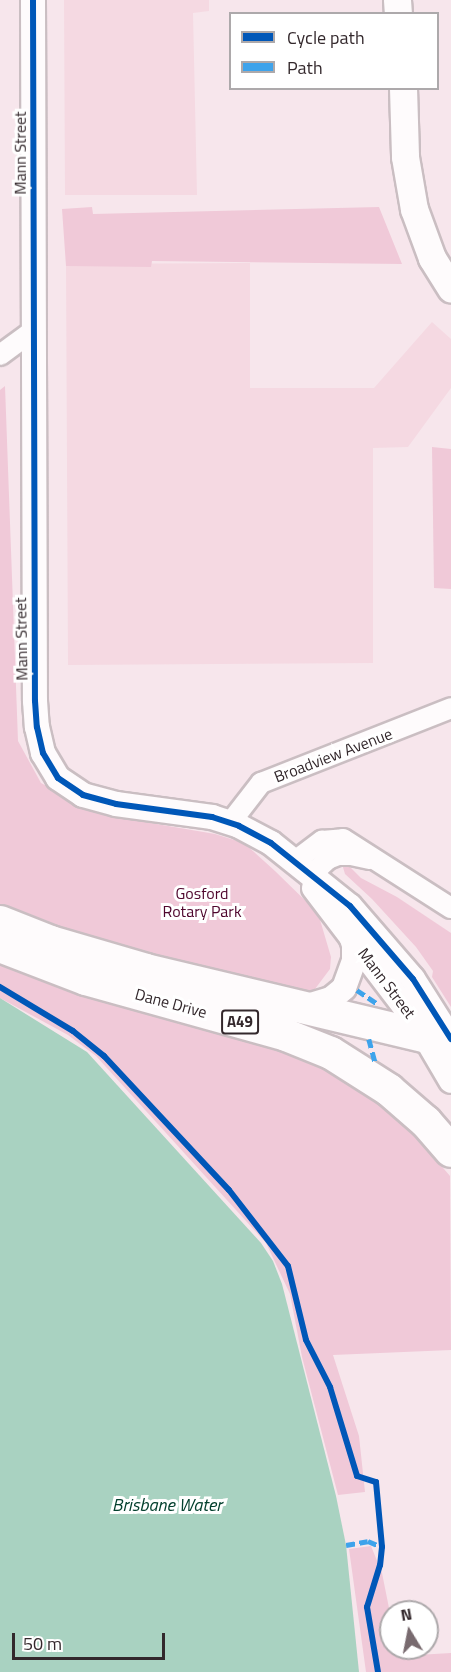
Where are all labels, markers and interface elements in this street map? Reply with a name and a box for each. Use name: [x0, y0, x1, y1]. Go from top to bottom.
legend: [229, 12, 439, 90]
text: Cycle path: [287, 24, 365, 51]
text: Path: [287, 54, 323, 81]
street label: Mann Street: [10, 111, 30, 195]
street label: Mann Street: [11, 597, 31, 681]
street label: Broadview Avenue: [271, 724, 395, 786]
park label: Gosford Rotary Park: [162, 883, 242, 921]
street label: Mann Street: [354, 944, 420, 1022]
street label: Dane Drive: [133, 984, 209, 1022]
road number: A49: [220, 1010, 260, 1034]
water label: Brisbane Water: [112, 1494, 222, 1516]
north arrow: [379, 1600, 439, 1660]
text: N: [399, 1601, 414, 1627]
scale bar: [15, 1621, 168, 1659]
text: 50 m: [23, 1630, 62, 1657]

